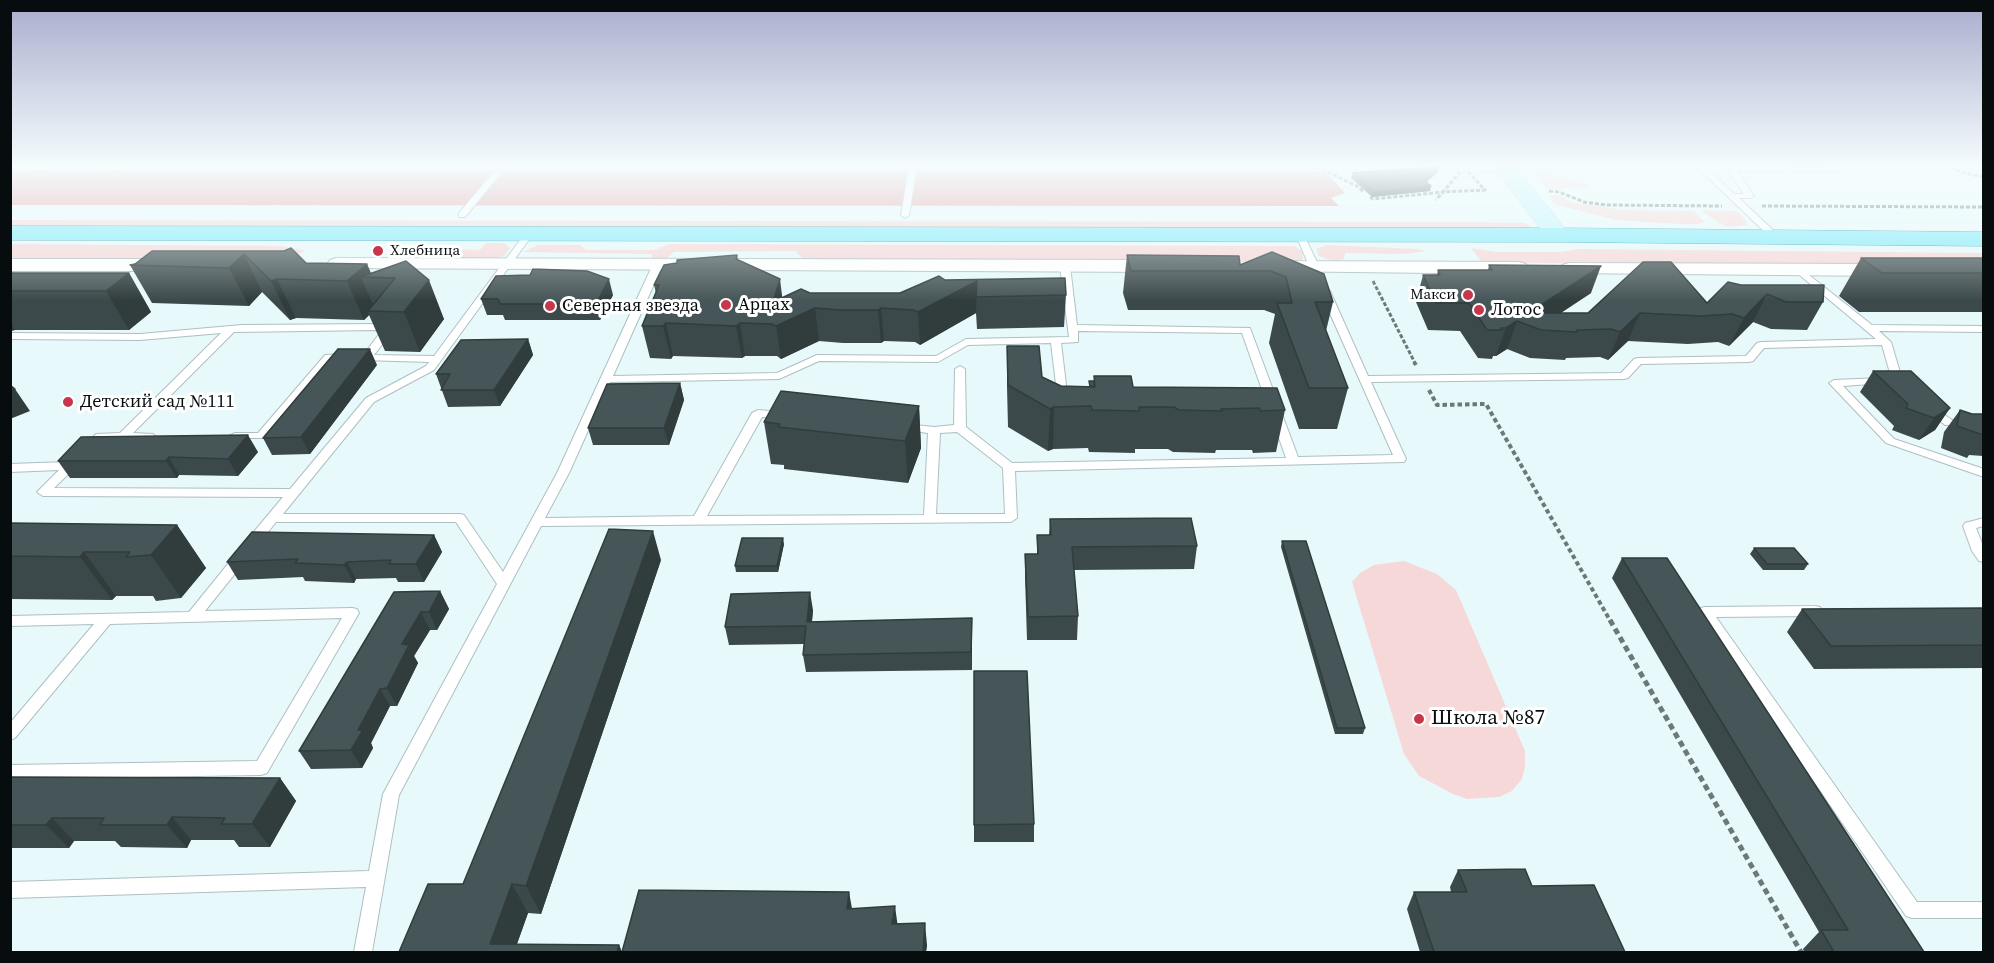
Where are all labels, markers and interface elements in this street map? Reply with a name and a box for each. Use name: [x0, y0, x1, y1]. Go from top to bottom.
place label: Хлебница: [390, 242, 460, 260]
marker: Хлебница: [371, 244, 385, 258]
place label: Макси: [1410, 286, 1456, 304]
marker: Макси: [1461, 288, 1475, 302]
place label: Арцах: [738, 294, 790, 316]
place label: Северная звезда: [562, 295, 699, 317]
marker: Арцах: [719, 298, 733, 312]
marker: Северная звезда: [543, 299, 557, 313]
place label: Лотос: [1491, 299, 1541, 321]
marker: Лотос: [1472, 303, 1486, 317]
place label: Детский сад №111: [80, 391, 235, 413]
marker: Детский сад №111: [61, 395, 75, 409]
place label: Школа №87: [1431, 706, 1545, 732]
marker: Школа №87: [1412, 712, 1426, 726]

